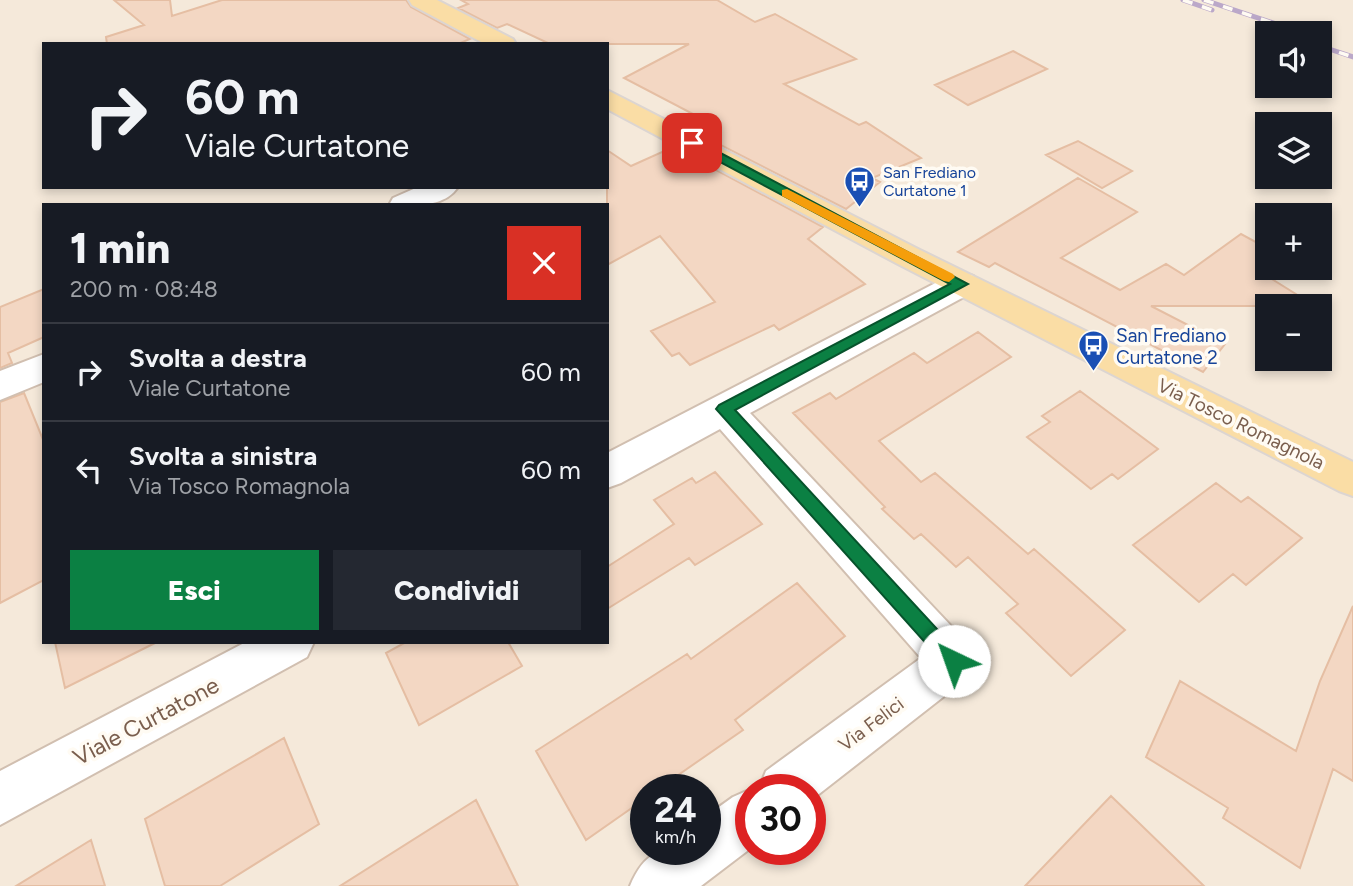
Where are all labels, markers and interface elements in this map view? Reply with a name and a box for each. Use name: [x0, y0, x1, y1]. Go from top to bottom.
map controls: [1255, 21, 1332, 371]
button: sound: [1255, 21, 1332, 98]
text: 60 m: [185, 67, 300, 126]
icon: right: [70, 70, 161, 161]
button: layers: [1255, 112, 1332, 189]
pin: [662, 113, 722, 173]
icon: arrive: [673, 124, 711, 162]
text: Viale Curtatone: [185, 127, 409, 165]
place label: San Frediano Curtatone 1: [883, 163, 976, 200]
bus stop icon: San Frediano Curtatone 1: [843, 164, 877, 208]
button: +: [1255, 203, 1332, 280]
text: 1 min: [70, 223, 170, 274]
button: close: [507, 226, 581, 300]
text: 200 m · 08:48: [70, 275, 218, 303]
button: −: [1255, 294, 1332, 371]
place label: San Frediano Curtatone 2: [1116, 324, 1226, 369]
bus stop icon: San Frediano Curtatone 2: [1076, 329, 1110, 373]
text: Svolta a destra: [129, 342, 307, 374]
icon: right: [70, 353, 108, 391]
text: 60 m: [521, 356, 581, 388]
text: Viale Curtatone: [129, 374, 290, 402]
street label: Via Tosco Romagnola: [1154, 374, 1328, 474]
text: Svolta a sinistra: [129, 440, 317, 472]
icon: left: [70, 451, 108, 489]
text: 60 m: [521, 454, 581, 486]
text: Via Tosco Romagnola: [129, 472, 350, 500]
button: Esci: [70, 550, 319, 630]
button: Condividi: [333, 550, 581, 630]
position arrow: [917, 624, 991, 698]
street label: Viale Curtatone: [68, 671, 224, 771]
street label: Via Felici: [834, 692, 908, 756]
speed limit sign: 30: [735, 774, 826, 865]
text: 24: [654, 789, 697, 831]
text: km/h: [655, 826, 696, 848]

